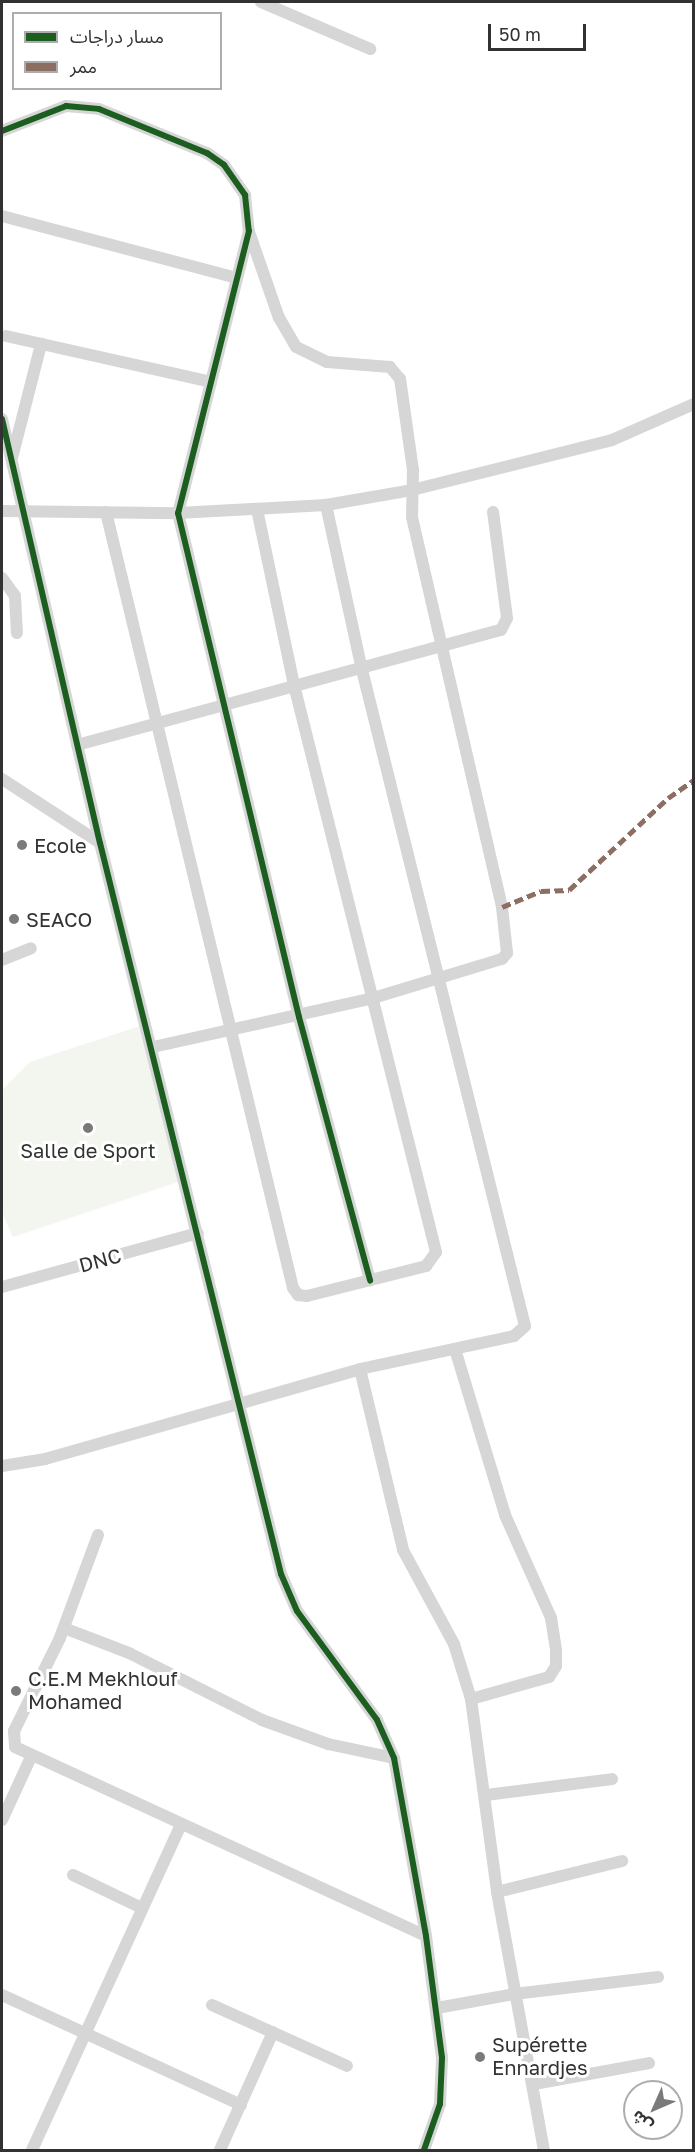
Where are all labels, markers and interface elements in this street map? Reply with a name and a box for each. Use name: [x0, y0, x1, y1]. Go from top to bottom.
legend: [12, 12, 222, 90]
scale bar: [491, 12, 588, 50]
text: 50 m: [499, 23, 541, 45]
text: مسار دراجات: [70, 25, 164, 47]
text: ممر: [70, 55, 97, 77]
place label: Ecole: [34, 833, 87, 857]
marker: Ecole: [15, 838, 29, 852]
place label: SEACO: [26, 907, 92, 931]
marker: SEACO: [7, 912, 21, 926]
marker: Salle de Sport: [81, 1121, 95, 1135]
place label: Salle de Sport: [20, 1138, 156, 1162]
street label: DNC: [76, 1243, 124, 1277]
place label: C.E.M Mekhlouf Mohamed: [28, 1667, 178, 1714]
marker: C.E.M Mekhlouf Mohamed: [9, 1684, 23, 1698]
place label: Supérette Ennardjes: [492, 2033, 588, 2080]
marker: Supérette Ennardjes: [473, 2050, 487, 2064]
north arrow: [623, 2080, 683, 2140]
text: ش: [627, 2106, 657, 2136]

